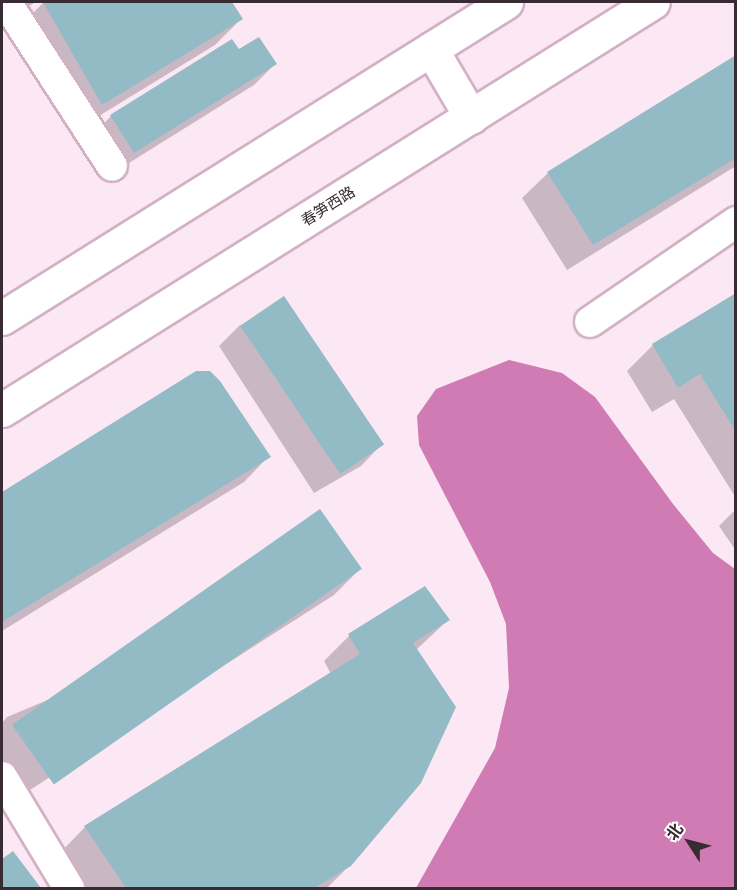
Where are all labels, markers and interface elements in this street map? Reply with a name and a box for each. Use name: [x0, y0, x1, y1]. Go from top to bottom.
street label: 春笋西路: [298, 182, 358, 230]
north arrow: [659, 812, 719, 872]
text: 北: [662, 819, 686, 843]

